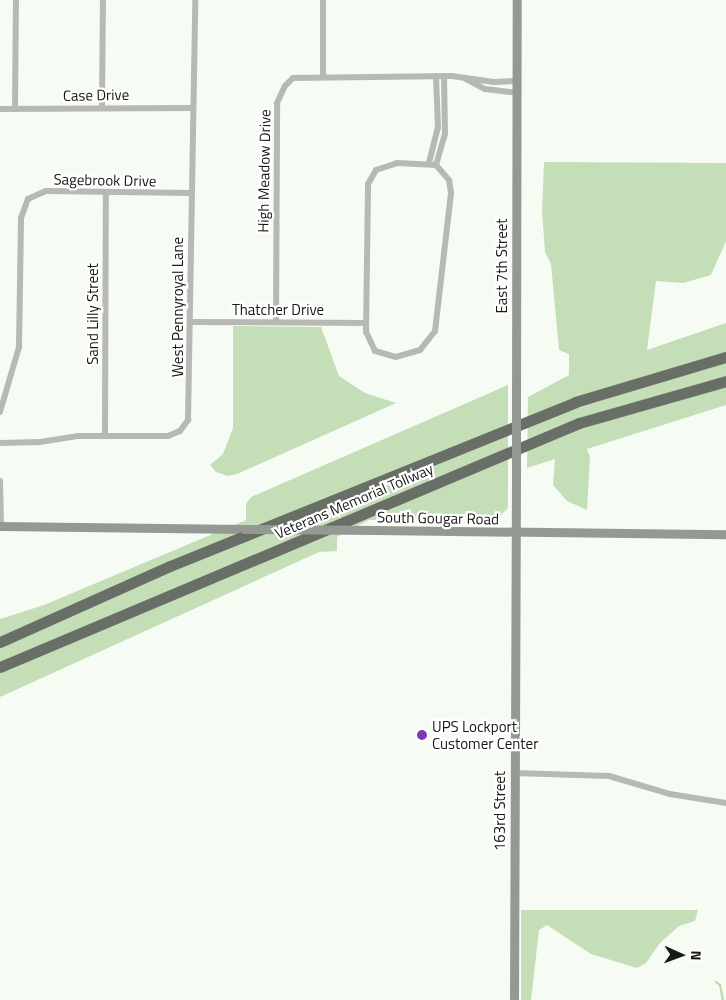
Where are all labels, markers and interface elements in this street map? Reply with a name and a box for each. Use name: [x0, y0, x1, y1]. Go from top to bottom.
street label: Case Drive: [63, 85, 129, 105]
street label: High Meadow Drive: [254, 109, 274, 233]
street label: Sagebrook Drive: [53, 170, 157, 190]
street label: East 7th Street: [493, 218, 511, 314]
street label: West Pennyroyal Lane: [169, 237, 187, 377]
street label: Sand Lilly Street: [84, 263, 102, 365]
street label: Thatcher Drive: [232, 301, 324, 319]
street label: Veterans Memorial Tollway: [272, 459, 436, 543]
street label: South Gougar Road: [377, 508, 499, 528]
place label: UPS Lockport Customer Center: [432, 717, 538, 752]
marker: UPS Lockport Customer Center: [416, 729, 428, 741]
street label: 163rd Street: [491, 771, 509, 851]
north arrow: [656, 930, 706, 980]
text: N: [686, 950, 707, 961]

